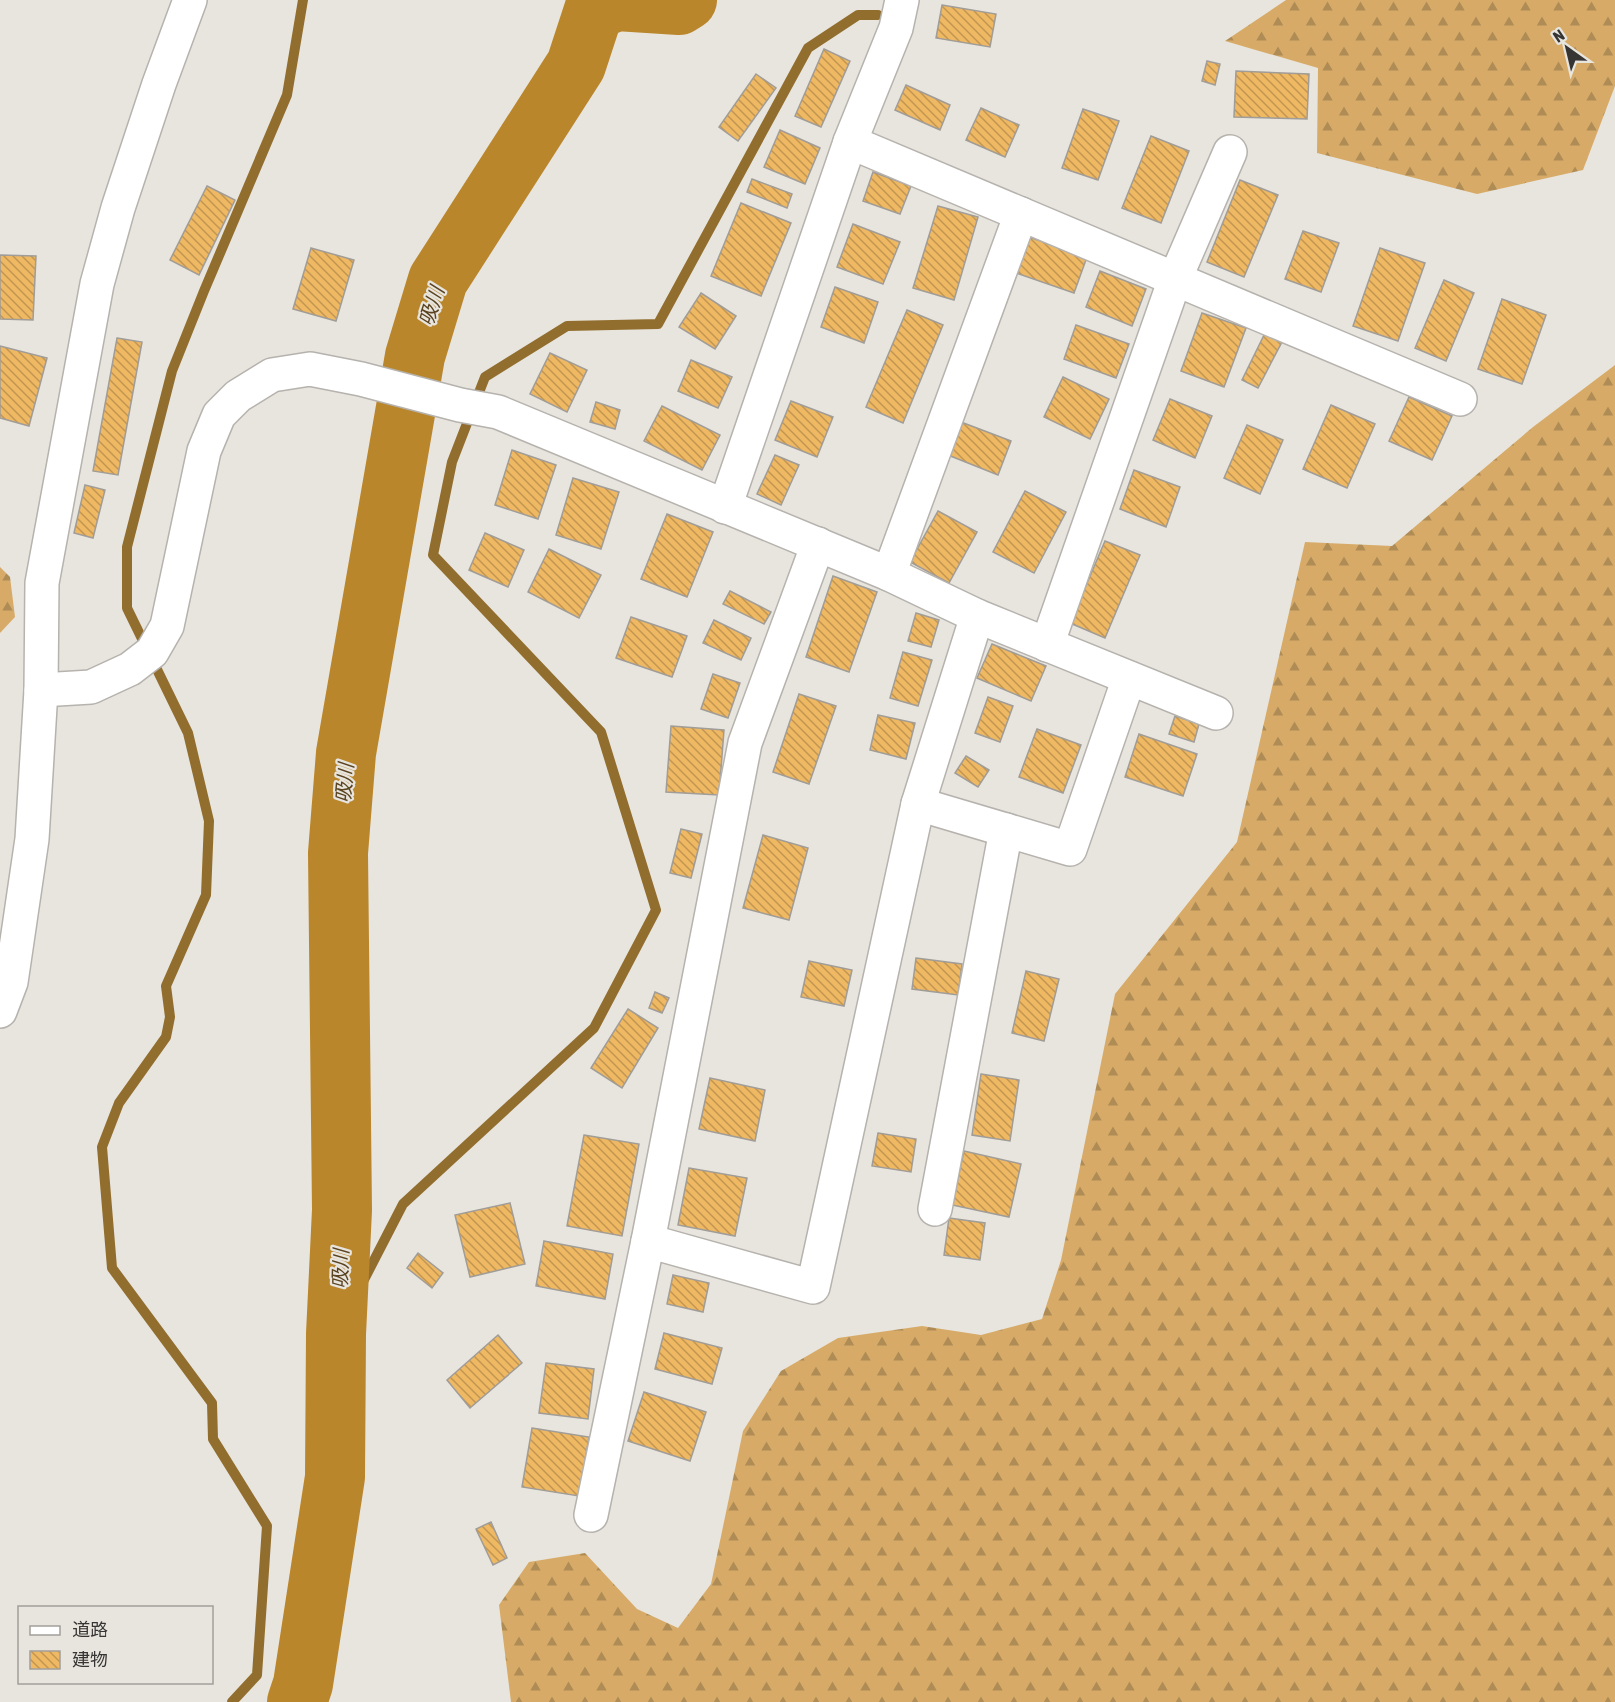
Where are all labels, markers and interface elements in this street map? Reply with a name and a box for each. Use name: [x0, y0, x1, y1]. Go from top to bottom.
north arrow: [1537, 18, 1597, 78]
text: N: [1550, 25, 1568, 46]
water label: 吸川: [414, 282, 449, 329]
water label: 吸川: [331, 760, 357, 804]
water label: 吸川: [328, 1247, 352, 1289]
legend: [18, 1606, 213, 1684]
text: 道路: [72, 1619, 108, 1640]
text: 建物: [72, 1649, 108, 1670]

